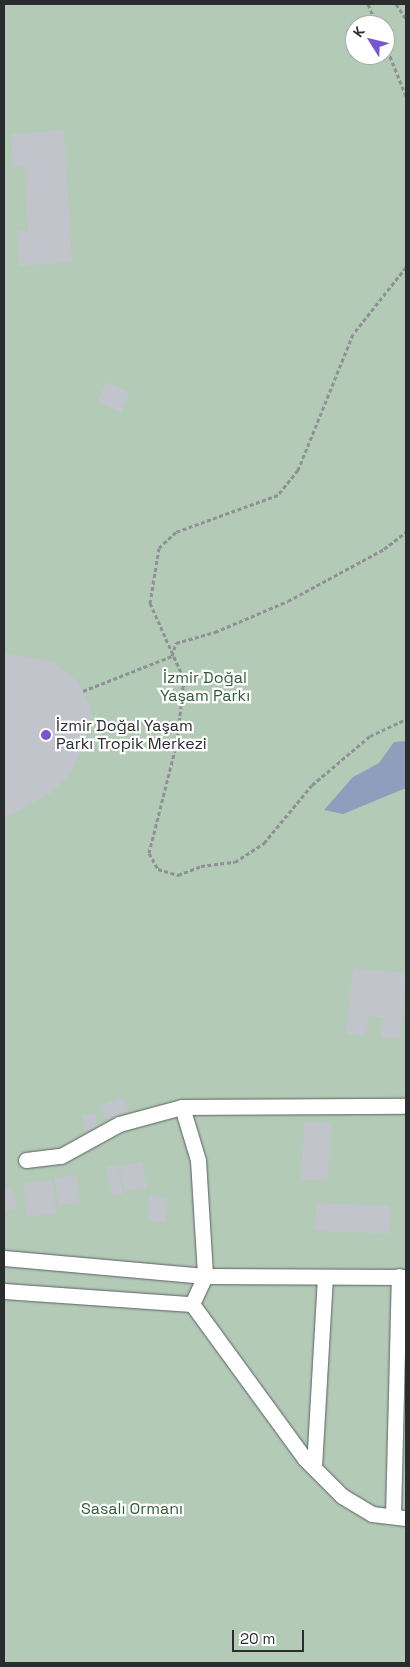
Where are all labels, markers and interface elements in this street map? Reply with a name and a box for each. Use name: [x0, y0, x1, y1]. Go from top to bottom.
north arrow: [345, 15, 395, 65]
text: K: [349, 23, 369, 41]
park label: İzmir Doğal Yaşam Parkı: [160, 668, 250, 706]
place label: İzmir Doğal Yaşam Parkı Tropik Merkezi: [56, 716, 207, 754]
marker: İzmir Doğal Yaşam Parkı Tropik Merkezi: [40, 729, 52, 741]
park label: Sasalı Ormanı: [81, 1499, 183, 1519]
scale bar: [235, 1620, 308, 1652]
text: 20 m: [240, 1629, 275, 1648]

